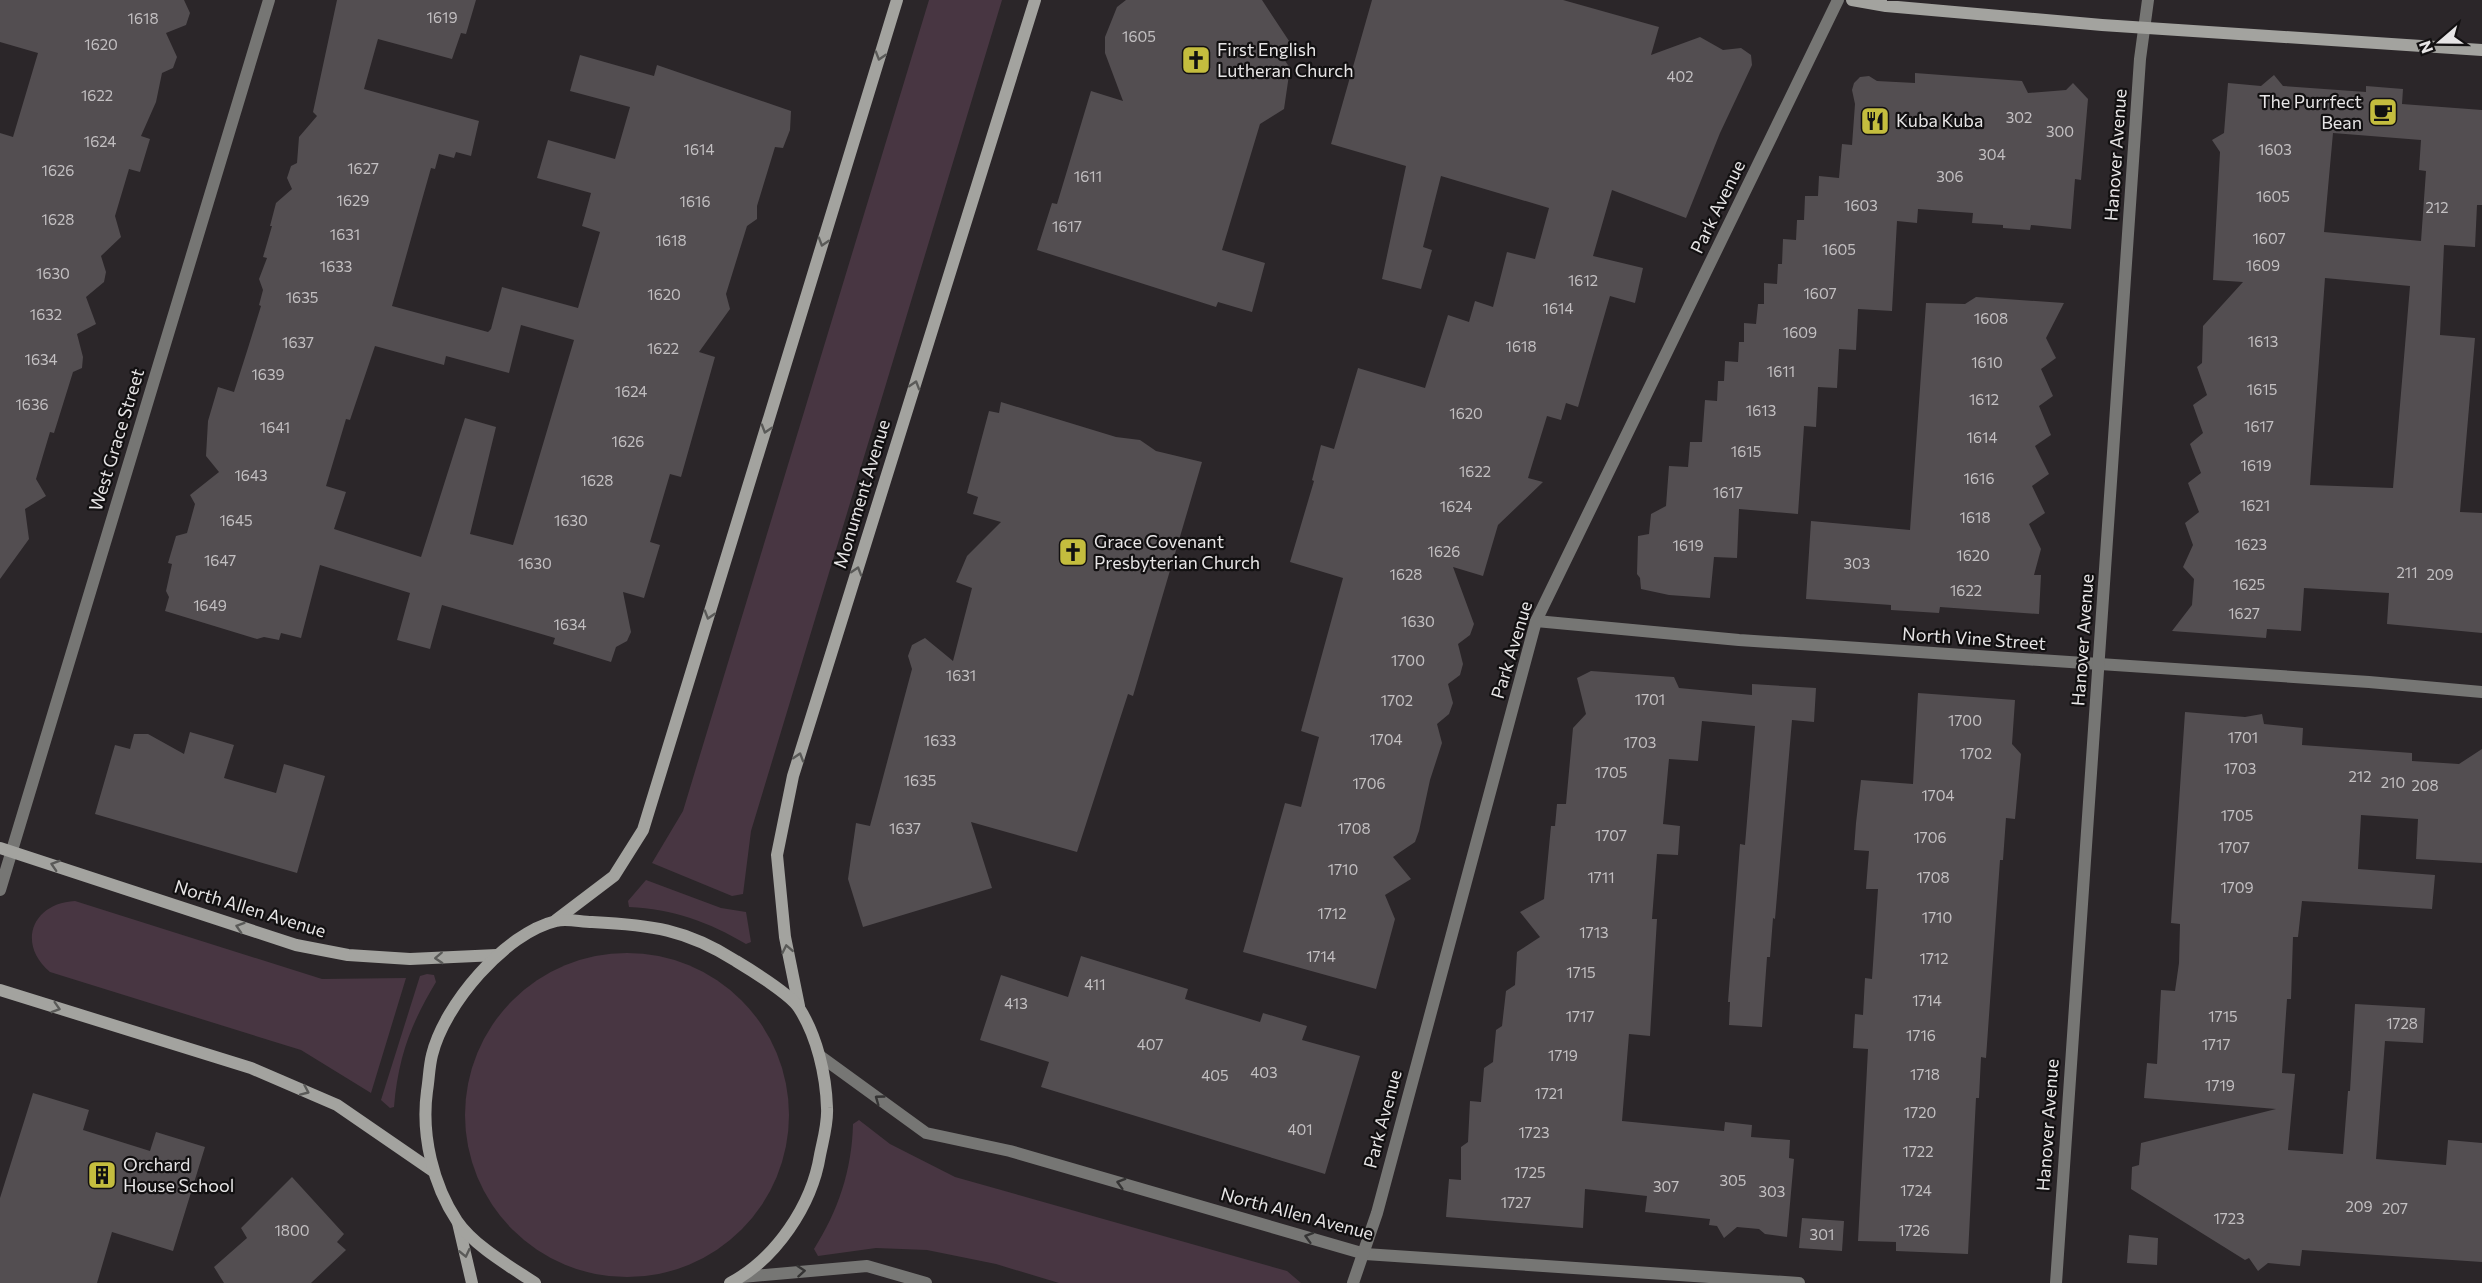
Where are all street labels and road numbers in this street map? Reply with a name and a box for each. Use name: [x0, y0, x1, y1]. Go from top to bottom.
street label: Hanover Avenue: [2099, 88, 2131, 222]
street label: Park Avenue: [1685, 156, 1749, 257]
street label: West Grace Street: [84, 366, 148, 514]
street label: Monument Avenue: [828, 417, 894, 571]
street label: Hanover Avenue: [2066, 573, 2098, 707]
street label: Park Avenue: [1486, 598, 1536, 701]
street label: North Vine Street: [1902, 622, 2047, 654]
street label: North Allen Avenue: [172, 875, 329, 942]
street label: Hanover Avenue: [2031, 1058, 2063, 1192]
street label: Park Avenue: [1358, 1067, 1406, 1170]
street label: North Allen Avenue: [1218, 1182, 1376, 1244]

